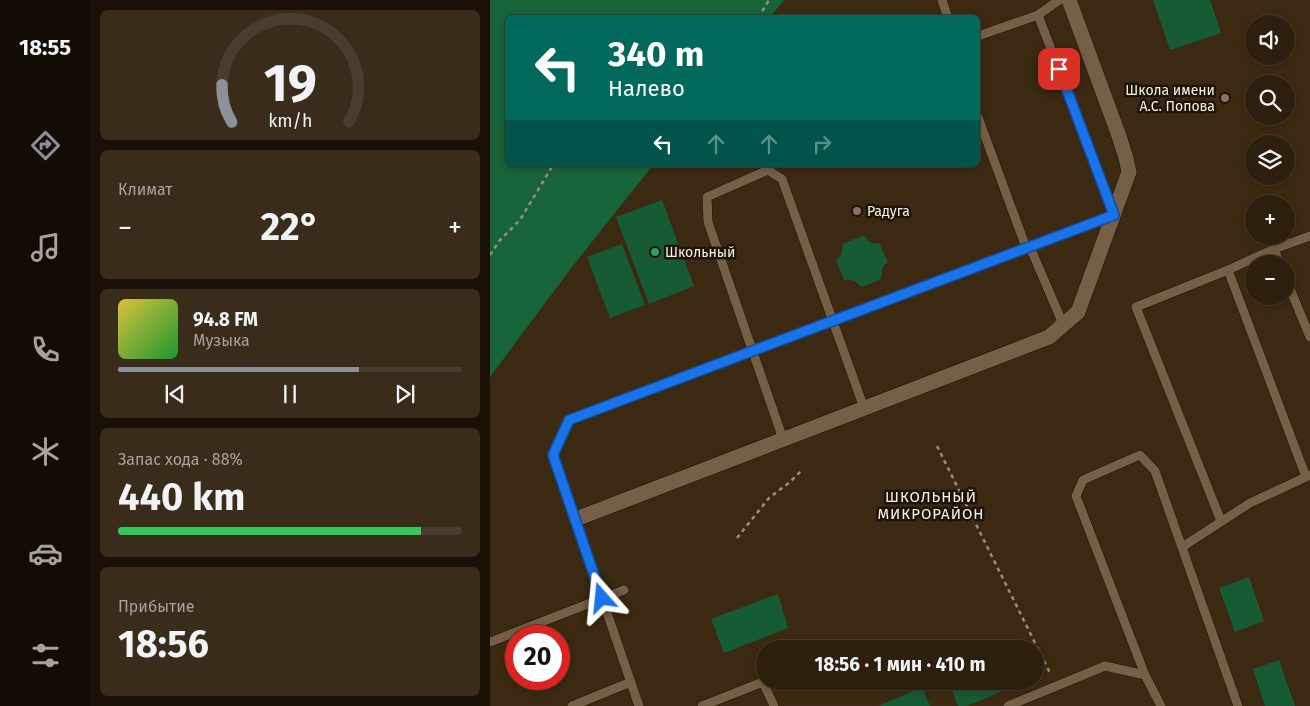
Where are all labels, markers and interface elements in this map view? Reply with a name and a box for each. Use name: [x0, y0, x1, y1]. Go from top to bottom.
map controls: [1245, 15, 1295, 305]
button: sound: [1245, 15, 1295, 65]
text: 340 m: [608, 33, 704, 75]
text: 18:55: [19, 34, 71, 61]
icon: left: [525, 35, 590, 100]
pin: [1038, 48, 1080, 90]
text: 19: [263, 52, 317, 115]
icon: arrive: [1045, 55, 1073, 83]
text: Налево: [608, 75, 685, 102]
button: search: [1245, 75, 1295, 125]
place label: Школа имени А.С. Попова: [1125, 82, 1215, 115]
marker: Школа имени А.С. Попова: [1219, 92, 1231, 104]
text: km/h: [268, 110, 312, 132]
icon: directions: [28, 128, 63, 163]
icon: left: [649, 130, 677, 158]
icon: ahead: [702, 130, 730, 158]
icon: ahead: [755, 130, 783, 158]
icon: right: [808, 130, 836, 158]
button: layers: [1245, 135, 1295, 185]
text: Климат: [118, 180, 173, 199]
button: +: [1245, 195, 1295, 245]
place label: Радуга: [867, 203, 910, 220]
text: 22°: [260, 204, 320, 250]
marker: Радуга: [851, 205, 863, 217]
text: −: [118, 211, 132, 244]
text: +: [448, 211, 462, 244]
icon: music: [28, 230, 63, 265]
place label: Школьный: [665, 244, 735, 261]
marker: Школьный: [649, 246, 661, 258]
button: −: [1245, 255, 1295, 305]
text: 94.8 FM: [193, 308, 258, 331]
text: Музыка: [193, 331, 250, 350]
icon: phone: [28, 332, 63, 367]
icon: previous: [161, 380, 189, 408]
icon: pause: [276, 380, 304, 408]
icon: next: [391, 380, 419, 408]
icon: climate: [28, 434, 63, 469]
text: Запас хода · 88%: [118, 450, 243, 469]
text: 440 km: [118, 474, 245, 520]
district label: ШКОЛЬНЫЙ МИКРОРАЙОН: [877, 488, 985, 523]
icon: car: [28, 536, 63, 571]
position arrow: [575, 571, 627, 623]
text: Прибытие: [118, 597, 194, 616]
text: 18:56: [118, 621, 209, 667]
speed limit sign: 20: [505, 625, 570, 690]
icon: filters: [28, 638, 63, 673]
text: 18:56 · 1 мин · 410 m: [815, 653, 985, 676]

